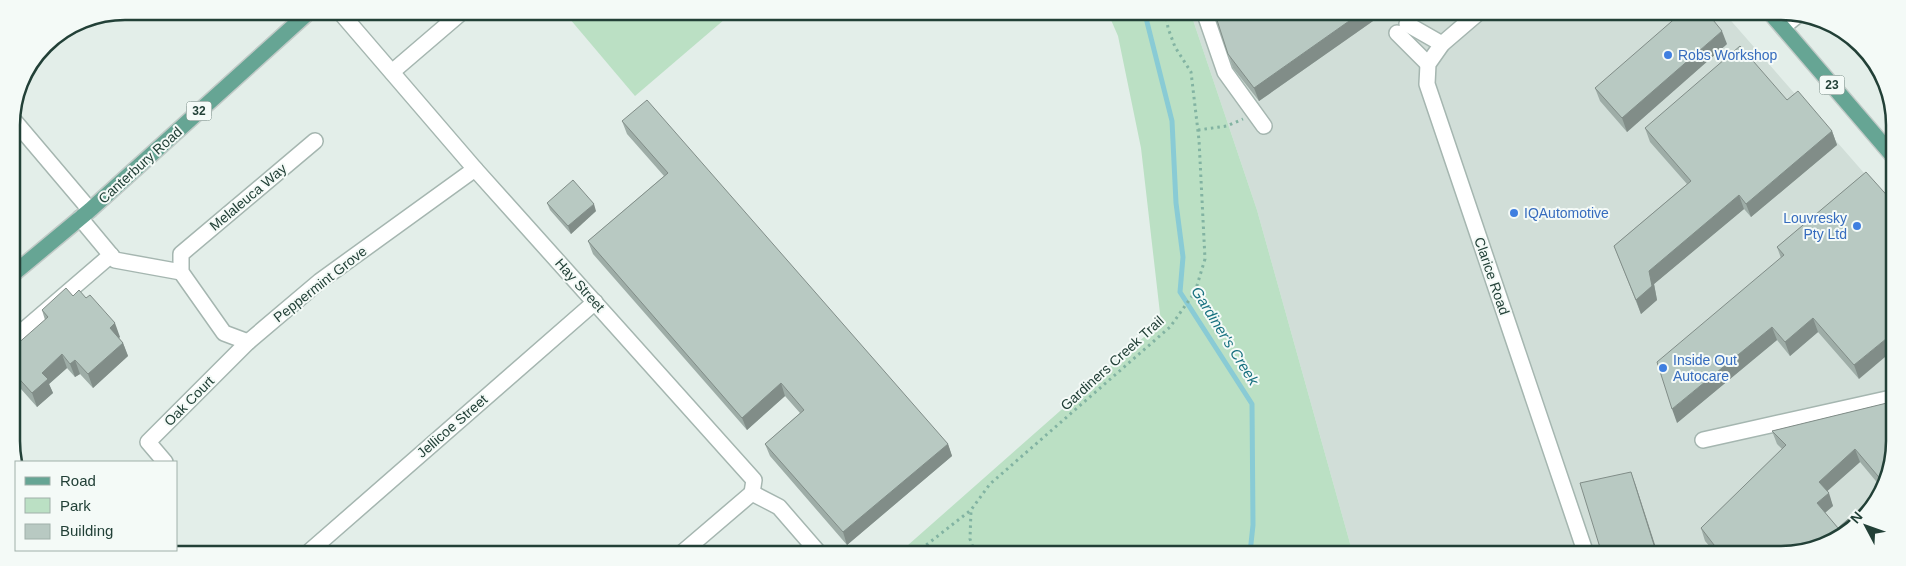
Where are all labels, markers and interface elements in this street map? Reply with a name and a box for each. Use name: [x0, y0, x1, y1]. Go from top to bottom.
place label: Robs Workshop: [1678, 47, 1778, 63]
marker: Robs Workshop: [1662, 49, 1674, 61]
road number: 23: [1820, 76, 1844, 94]
road number: 32: [186, 102, 212, 120]
street label: Canterbury Road: [95, 123, 185, 207]
street label: Melaleuca Way: [206, 160, 290, 234]
place label: IQAutomotive: [1524, 205, 1609, 221]
marker: IQAutomotive: [1508, 207, 1520, 219]
place label: Louvresky Pty Ltd: [1783, 210, 1847, 242]
marker: Louvresky Pty Ltd: [1851, 220, 1863, 232]
street label: Clarice Road: [1471, 235, 1513, 317]
street label: Peppermint Grove: [270, 243, 370, 325]
street label: Hay Street: [552, 255, 608, 315]
water label: Gardiner's Creek: [1188, 283, 1263, 389]
street label: Gardiners Creek Trail: [1057, 313, 1167, 413]
place label: Inside Out Autocare: [1673, 352, 1737, 384]
marker: Inside Out Autocare: [1657, 362, 1669, 374]
street label: Oak Court: [161, 373, 217, 429]
street label: Jellicoe Street: [414, 391, 491, 461]
legend: [15, 461, 178, 551]
text: Road: [60, 472, 96, 489]
text: Park: [60, 497, 91, 514]
north arrow: [1841, 501, 1891, 551]
text: N: [1847, 508, 1866, 527]
text: Building: [60, 522, 113, 539]

